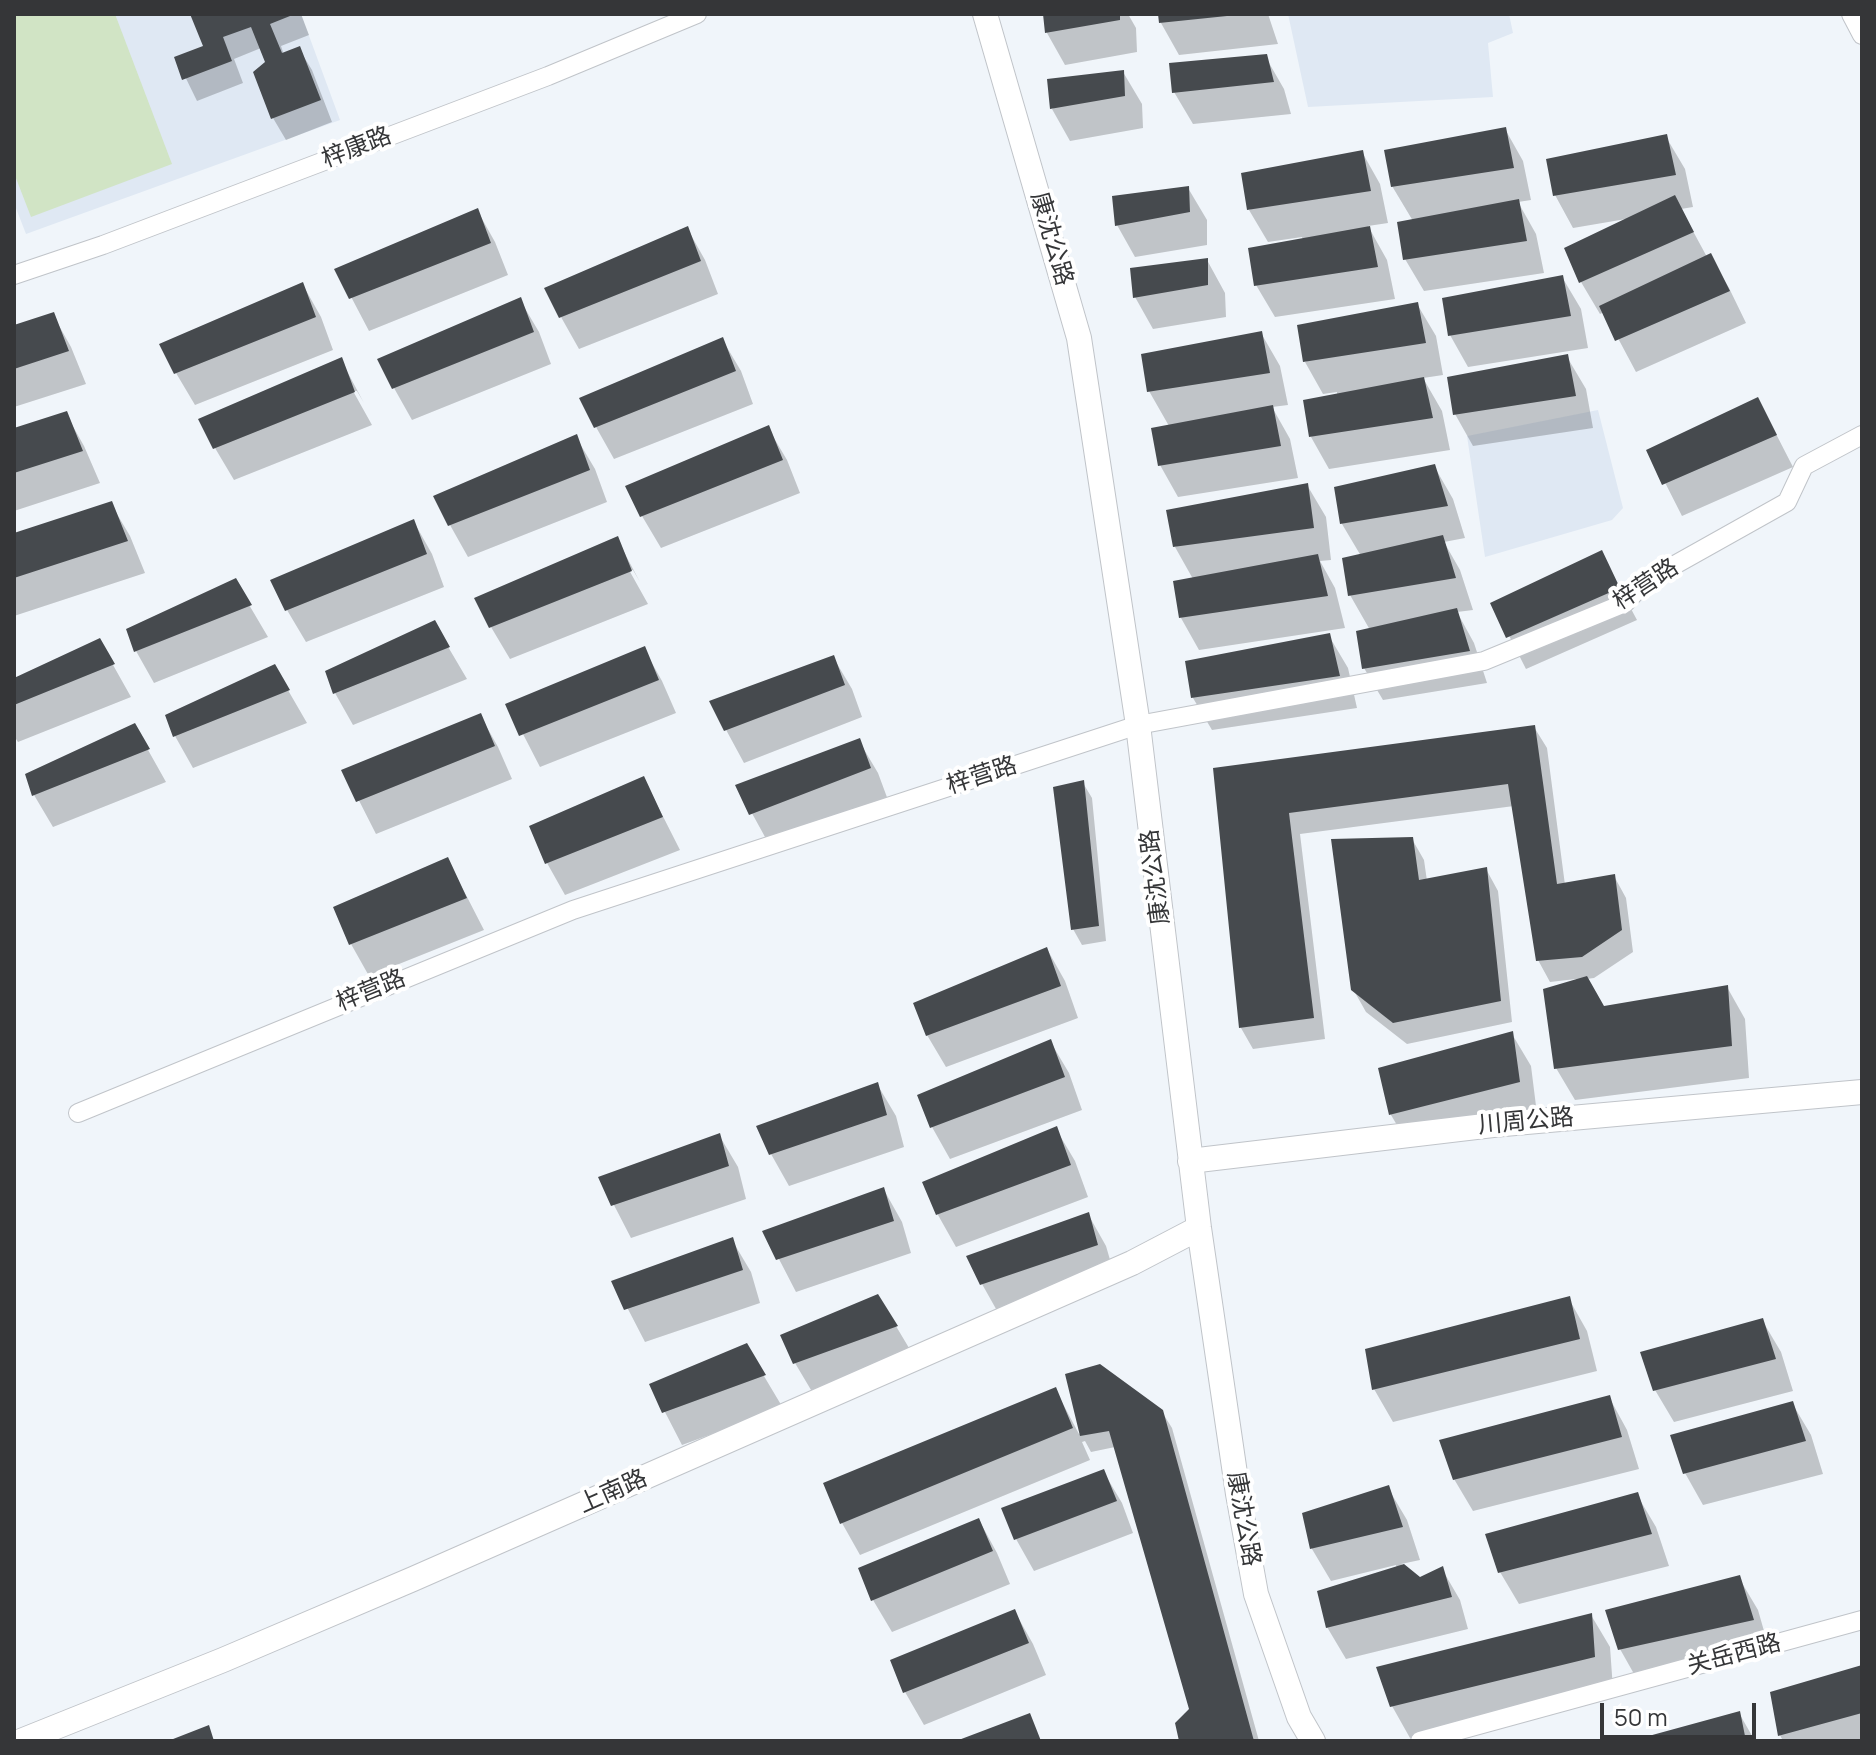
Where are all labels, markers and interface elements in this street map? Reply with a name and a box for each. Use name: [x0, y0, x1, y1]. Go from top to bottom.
street label: 梓康路: [318, 122, 396, 174]
street label: 康沈公路: [1024, 189, 1078, 289]
street label: 梓营路: [1608, 553, 1684, 617]
street label: 梓营路: [943, 751, 1021, 801]
street label: 康沈公路: [1136, 828, 1176, 926]
street label: 梓营路: [332, 964, 410, 1018]
street label: 川周公路: [1477, 1103, 1575, 1141]
street label: 上南路: [574, 1464, 652, 1520]
street label: 康沈公路: [1220, 1469, 1266, 1569]
street label: 关岳西路: [1684, 1629, 1784, 1681]
scale bar: [1604, 1687, 1760, 1737]
text: 50 m: [1614, 1700, 1668, 1733]

